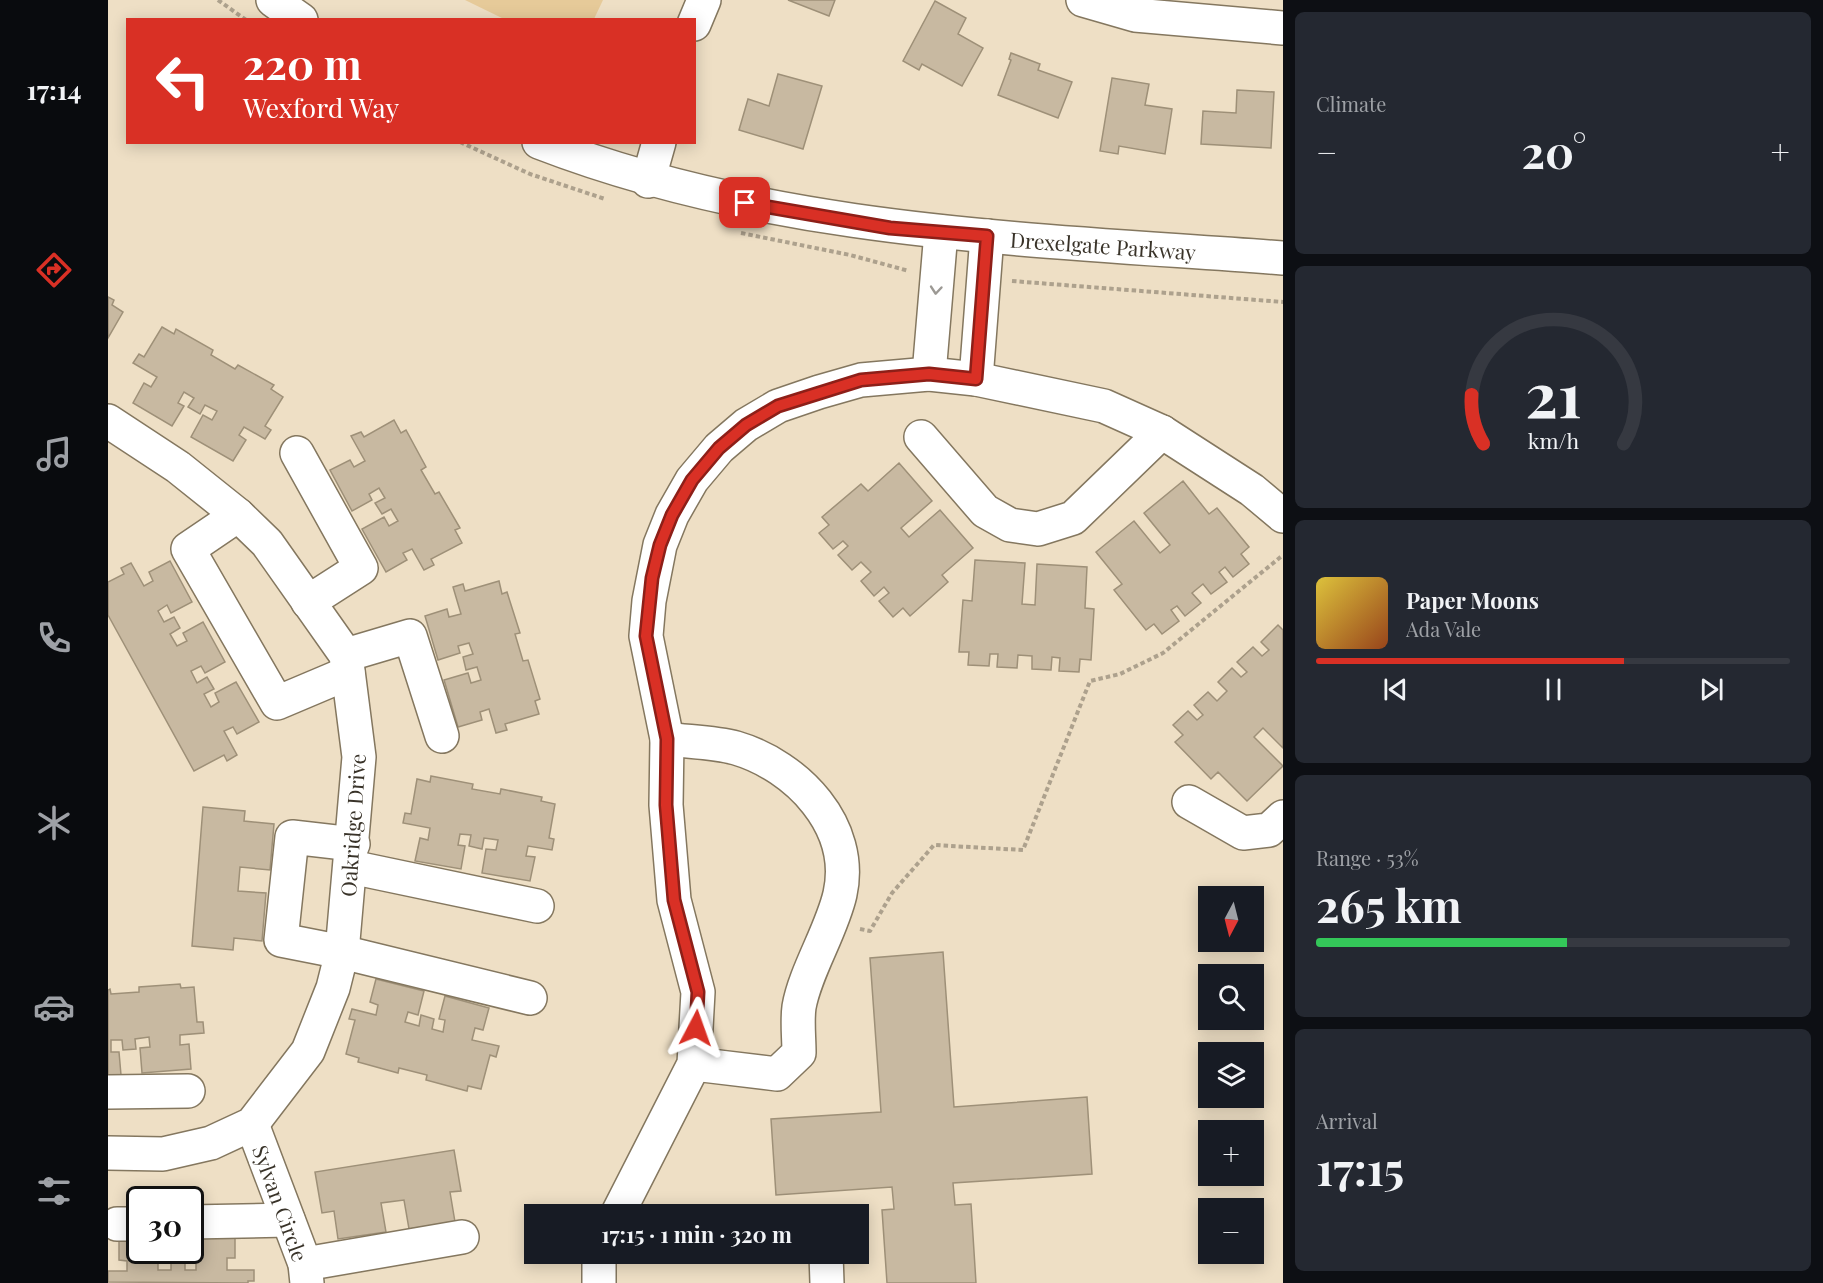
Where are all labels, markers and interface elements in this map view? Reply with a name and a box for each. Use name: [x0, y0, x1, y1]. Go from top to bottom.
text: 220 m: [243, 35, 362, 91]
icon: left: [144, 42, 222, 120]
text: 17:14: [26, 71, 82, 107]
text: Wexford Way: [243, 89, 399, 125]
text: Climate: [1316, 90, 1386, 117]
text: 20°: [1522, 120, 1586, 180]
text: −: [1316, 129, 1337, 173]
text: +: [1771, 129, 1790, 173]
pin: [719, 177, 770, 228]
icon: arrive: [728, 186, 761, 219]
street label: Drexelgate Parkway: [1009, 225, 1197, 265]
icon: directions: [33, 249, 75, 291]
one-way arrow: [930, 286, 943, 295]
text: 21: [1525, 350, 1581, 434]
text: km/h: [1527, 427, 1579, 455]
icon: music: [33, 433, 75, 475]
text: Paper Moons: [1406, 585, 1539, 615]
text: Ada Vale: [1406, 615, 1481, 642]
icon: phone: [33, 617, 75, 659]
icon: previous: [1379, 673, 1412, 706]
icon: pause: [1537, 673, 1570, 706]
icon: next: [1695, 673, 1728, 706]
street label: Oakridge Drive: [333, 753, 371, 897]
icon: climate: [33, 802, 75, 844]
text: Range · 53%: [1316, 844, 1419, 871]
text: 265 km: [1316, 874, 1462, 934]
north arrow: [1198, 886, 1264, 952]
map controls: [1198, 886, 1264, 1264]
button: search: [1198, 964, 1264, 1030]
icon: car: [33, 986, 75, 1028]
position arrow: [664, 996, 728, 1060]
button: layers: [1198, 1042, 1264, 1108]
text: Arrival: [1316, 1107, 1378, 1134]
button: +: [1198, 1120, 1264, 1186]
text: 17:15: [1316, 1137, 1404, 1197]
street label: Sylvan Circle: [247, 1141, 315, 1265]
icon: filters: [33, 1170, 75, 1212]
speed limit sign: 30: [126, 1186, 204, 1264]
button: −: [1198, 1198, 1264, 1264]
text: 17:15 · 1 min · 320 m: [601, 1219, 792, 1249]

